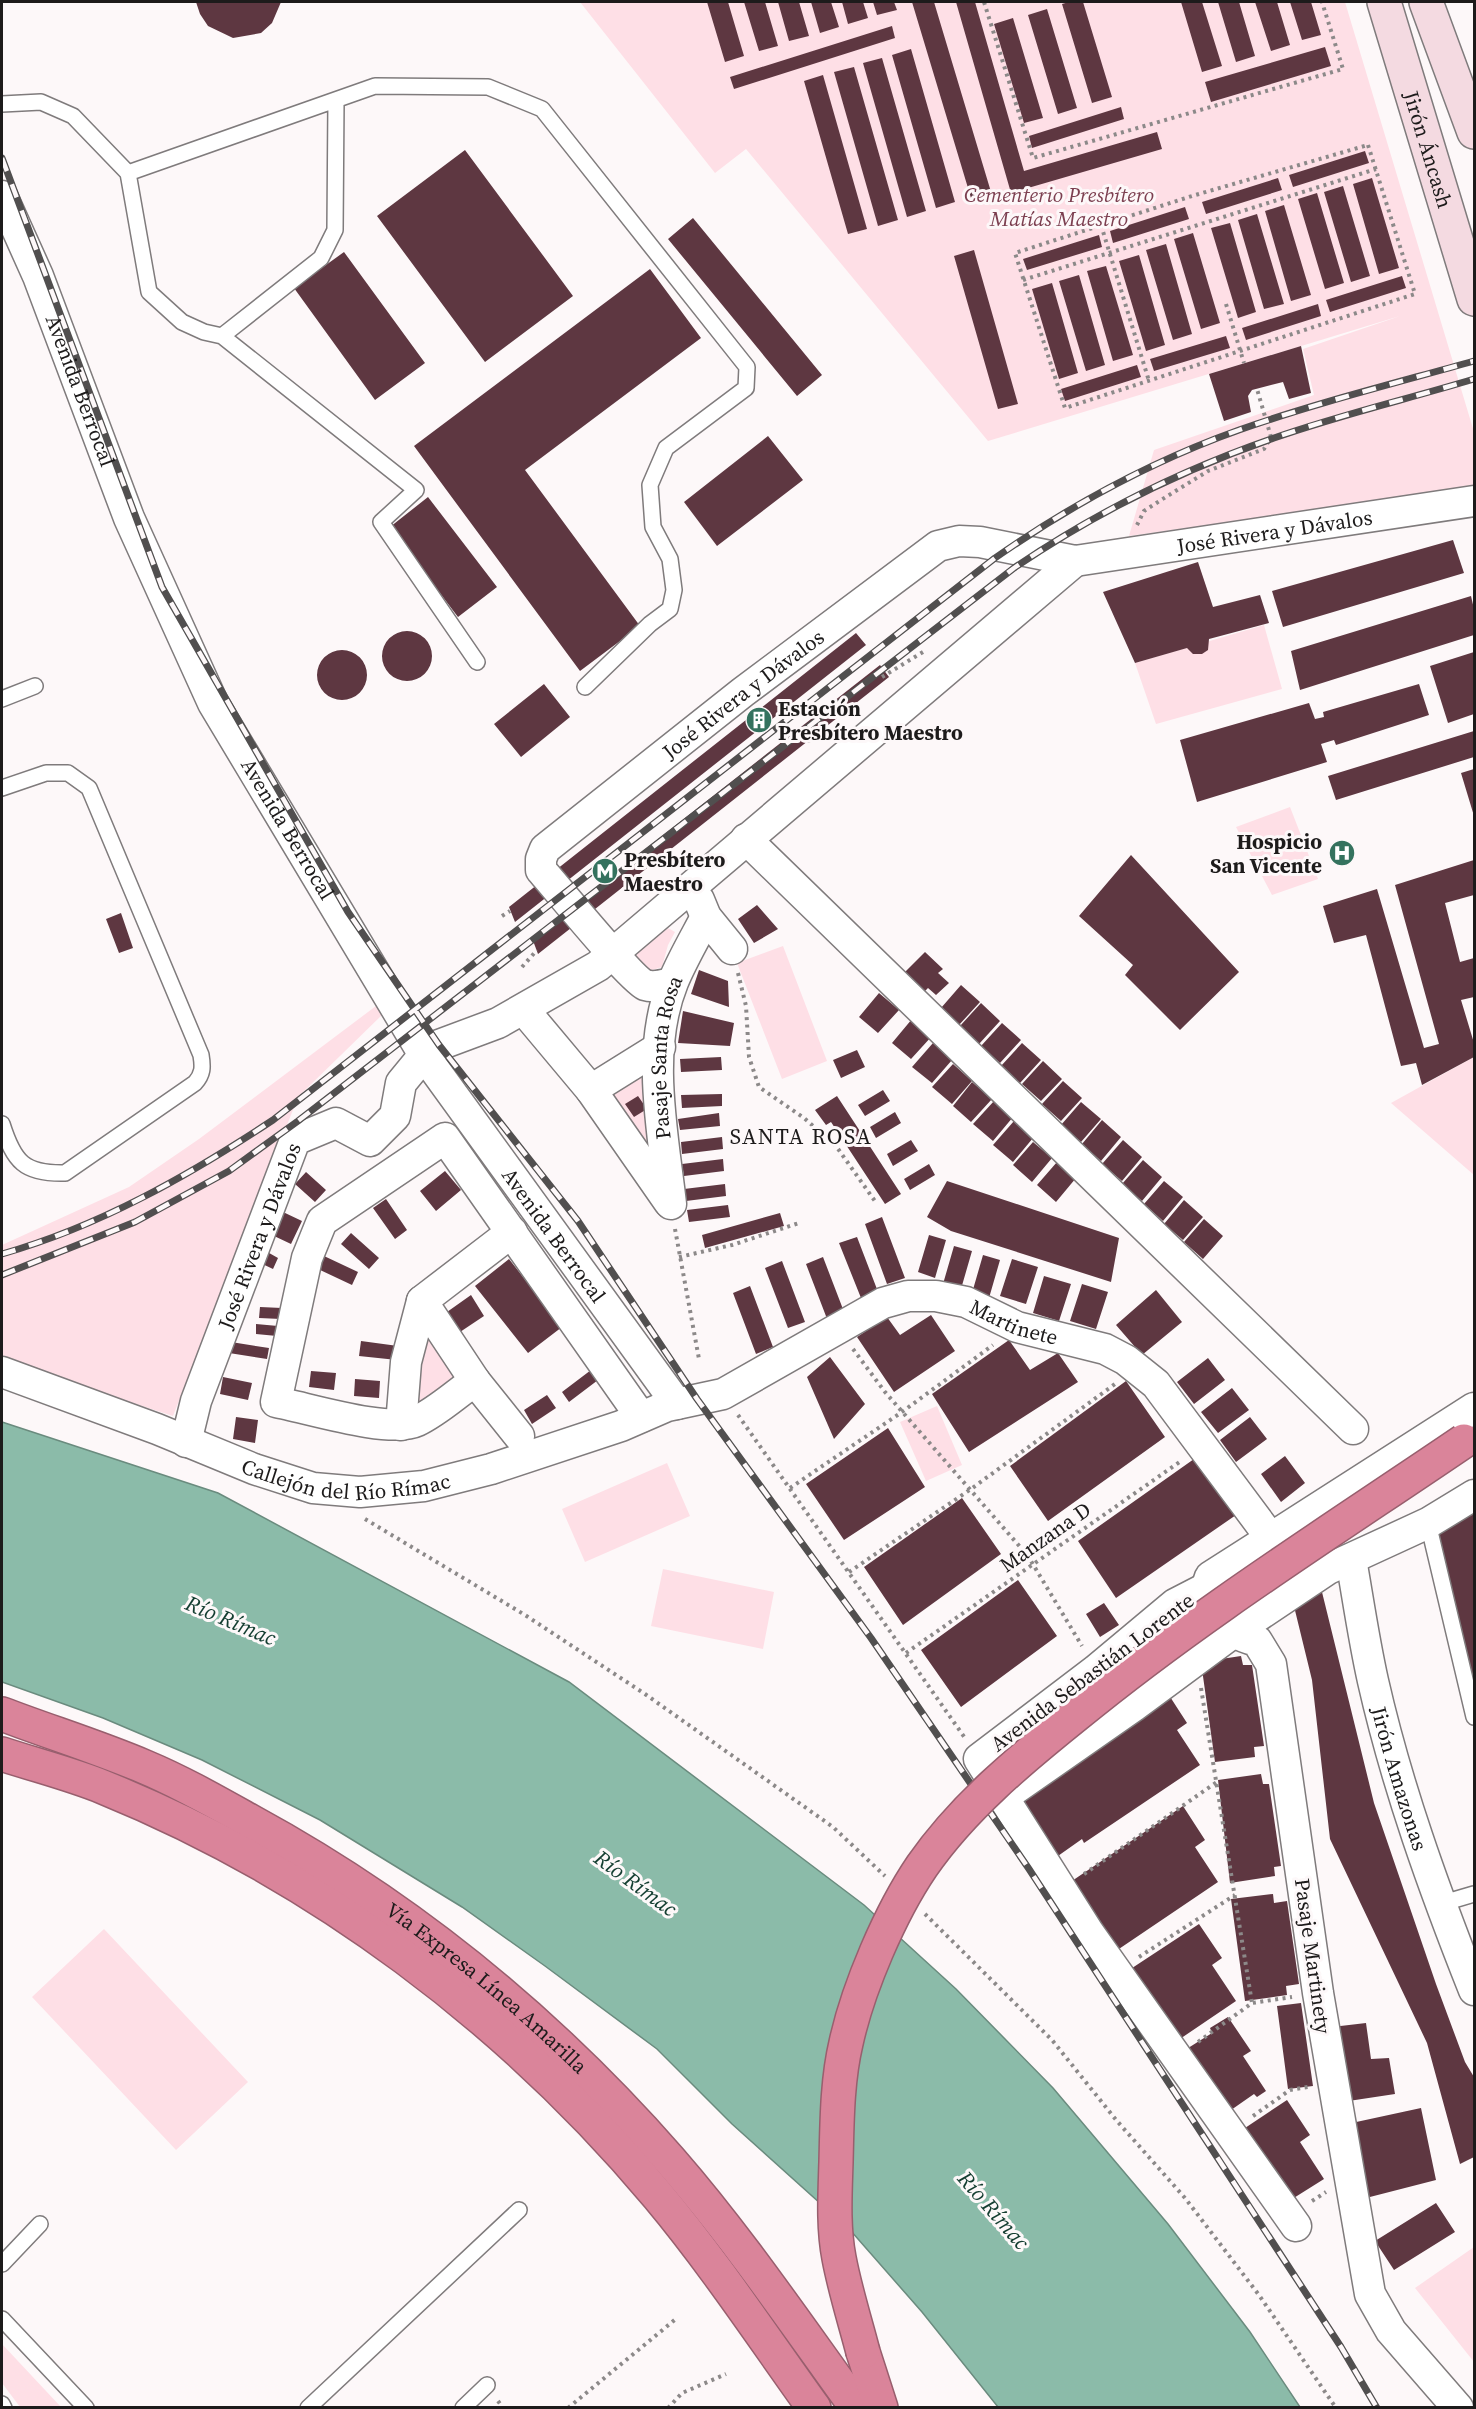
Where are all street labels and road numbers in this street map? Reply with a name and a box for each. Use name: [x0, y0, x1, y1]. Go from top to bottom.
street label: Jirón Áncash: [1397, 86, 1460, 211]
street label: Avenida Berrocal: [39, 310, 123, 471]
street label: José Rivera y Dávalos: [1174, 502, 1374, 560]
street label: José Rivera y Dávalos: [655, 622, 830, 766]
street label: Avenida Berrocal: [235, 753, 342, 905]
street label: Pasaje Santa Rosa: [643, 970, 689, 1141]
street label: José Rivera y Dávalos: [210, 1138, 307, 1334]
street label: Avenida Berrocal: [496, 1162, 613, 1308]
street label: Martinete: [965, 1292, 1061, 1351]
street label: Callejón del Río Rímac: [237, 1451, 453, 1507]
street label: Manzana D: [994, 1495, 1096, 1579]
street label: Avenida Sebastián Lorente: [984, 1586, 1200, 1758]
street label: Jirón Amazonas: [1365, 1702, 1435, 1854]
street label: Pasaje Martinety: [1288, 1876, 1338, 2036]
street label: Vía Expresa Línea Amarilla: [380, 1895, 594, 2080]

